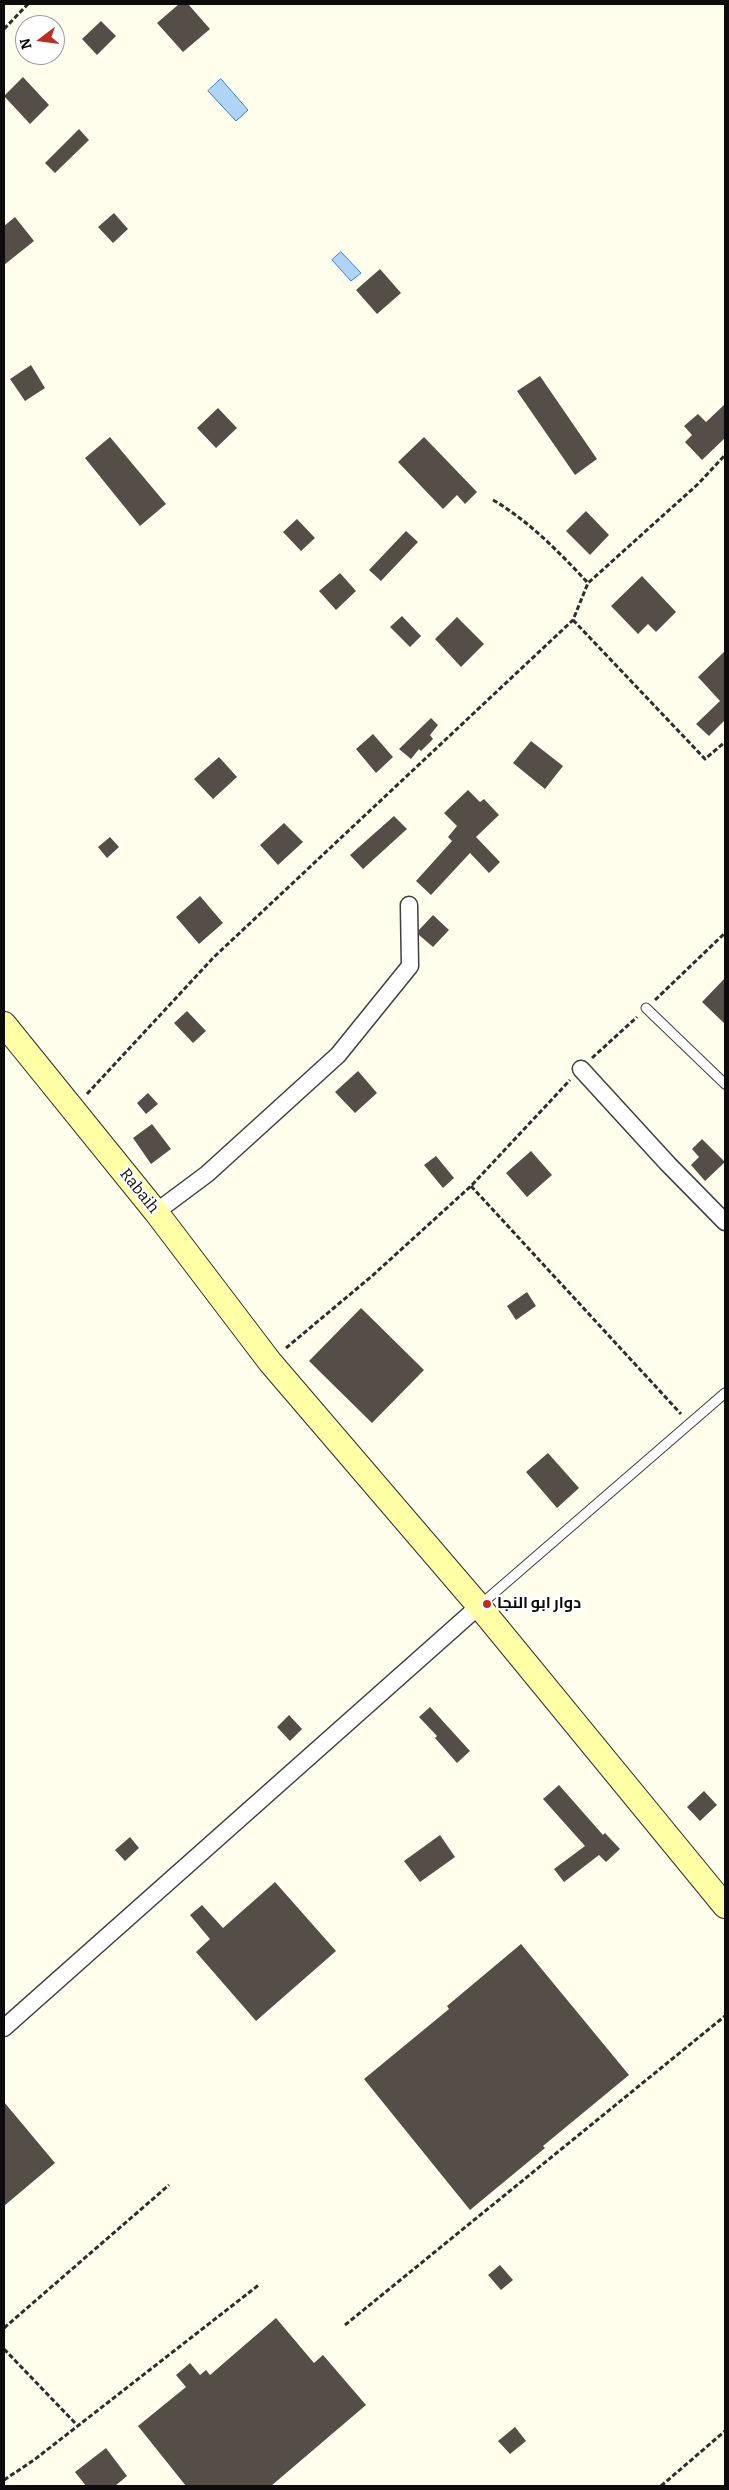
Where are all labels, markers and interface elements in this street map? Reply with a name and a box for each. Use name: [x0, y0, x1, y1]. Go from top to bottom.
north arrow: [15, 15, 65, 65]
text: N: [16, 36, 36, 51]
street label: Rabaih: [115, 1165, 163, 1217]
place label: دوار ابو النجا: [497, 1594, 581, 1614]
marker: دوار ابو النجا: [481, 1598, 493, 1610]

